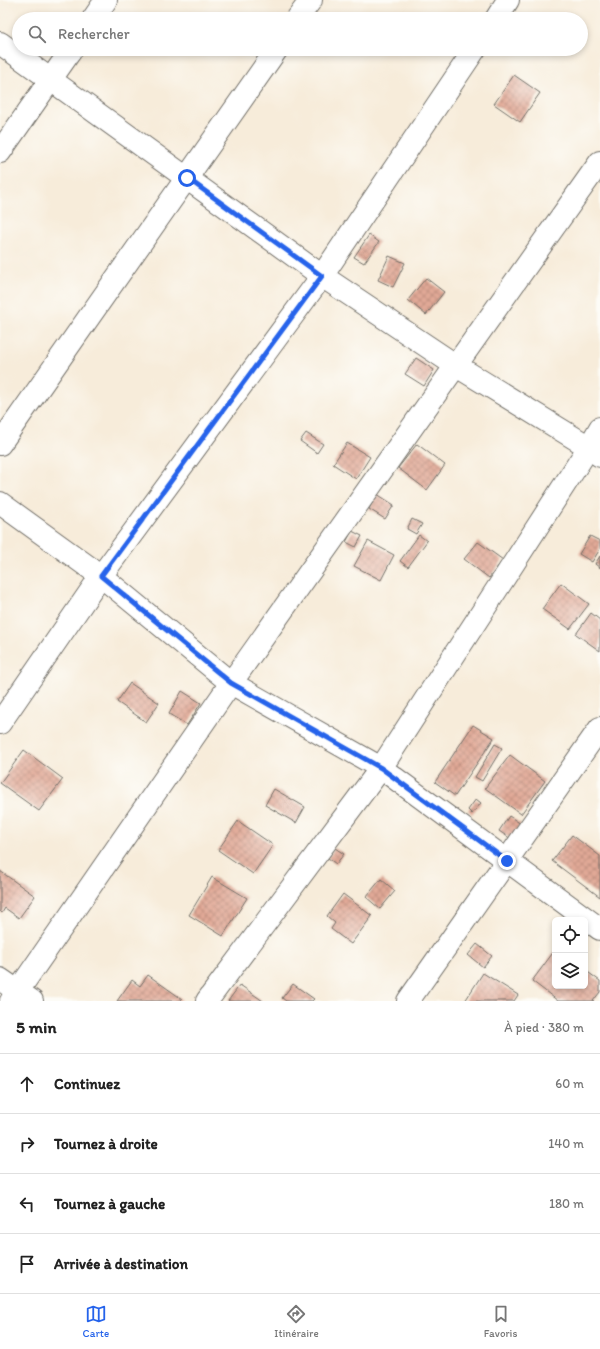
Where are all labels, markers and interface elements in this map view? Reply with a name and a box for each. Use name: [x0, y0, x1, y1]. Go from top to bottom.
search box: [12, 12, 588, 56]
icon: search: [26, 23, 48, 45]
text: Rechercher: [58, 25, 130, 43]
route start: [178, 169, 196, 187]
route end: [498, 852, 516, 870]
map controls: [552, 917, 588, 989]
button: locate: [552, 917, 588, 953]
button: layers: [552, 953, 588, 989]
text: 5 min: [16, 1017, 56, 1037]
text: À pied · 380 m: [504, 1020, 584, 1035]
icon: ahead: [16, 1073, 38, 1095]
text: Continuez: [54, 1075, 120, 1093]
text: 60 m: [555, 1076, 584, 1091]
icon: right: [16, 1133, 38, 1155]
text: Tournez à droite: [54, 1135, 158, 1153]
text: 140 m: [548, 1136, 584, 1151]
icon: left: [16, 1193, 38, 1215]
text: Tournez à gauche: [54, 1195, 165, 1213]
text: 180 m: [549, 1196, 584, 1211]
icon: arrive: [16, 1253, 38, 1275]
text: Arrivée à destination: [54, 1255, 188, 1273]
tab: Carte: [83, 1303, 109, 1340]
tab: Itinéraire: [274, 1303, 319, 1340]
tab: Favoris: [484, 1303, 517, 1340]

